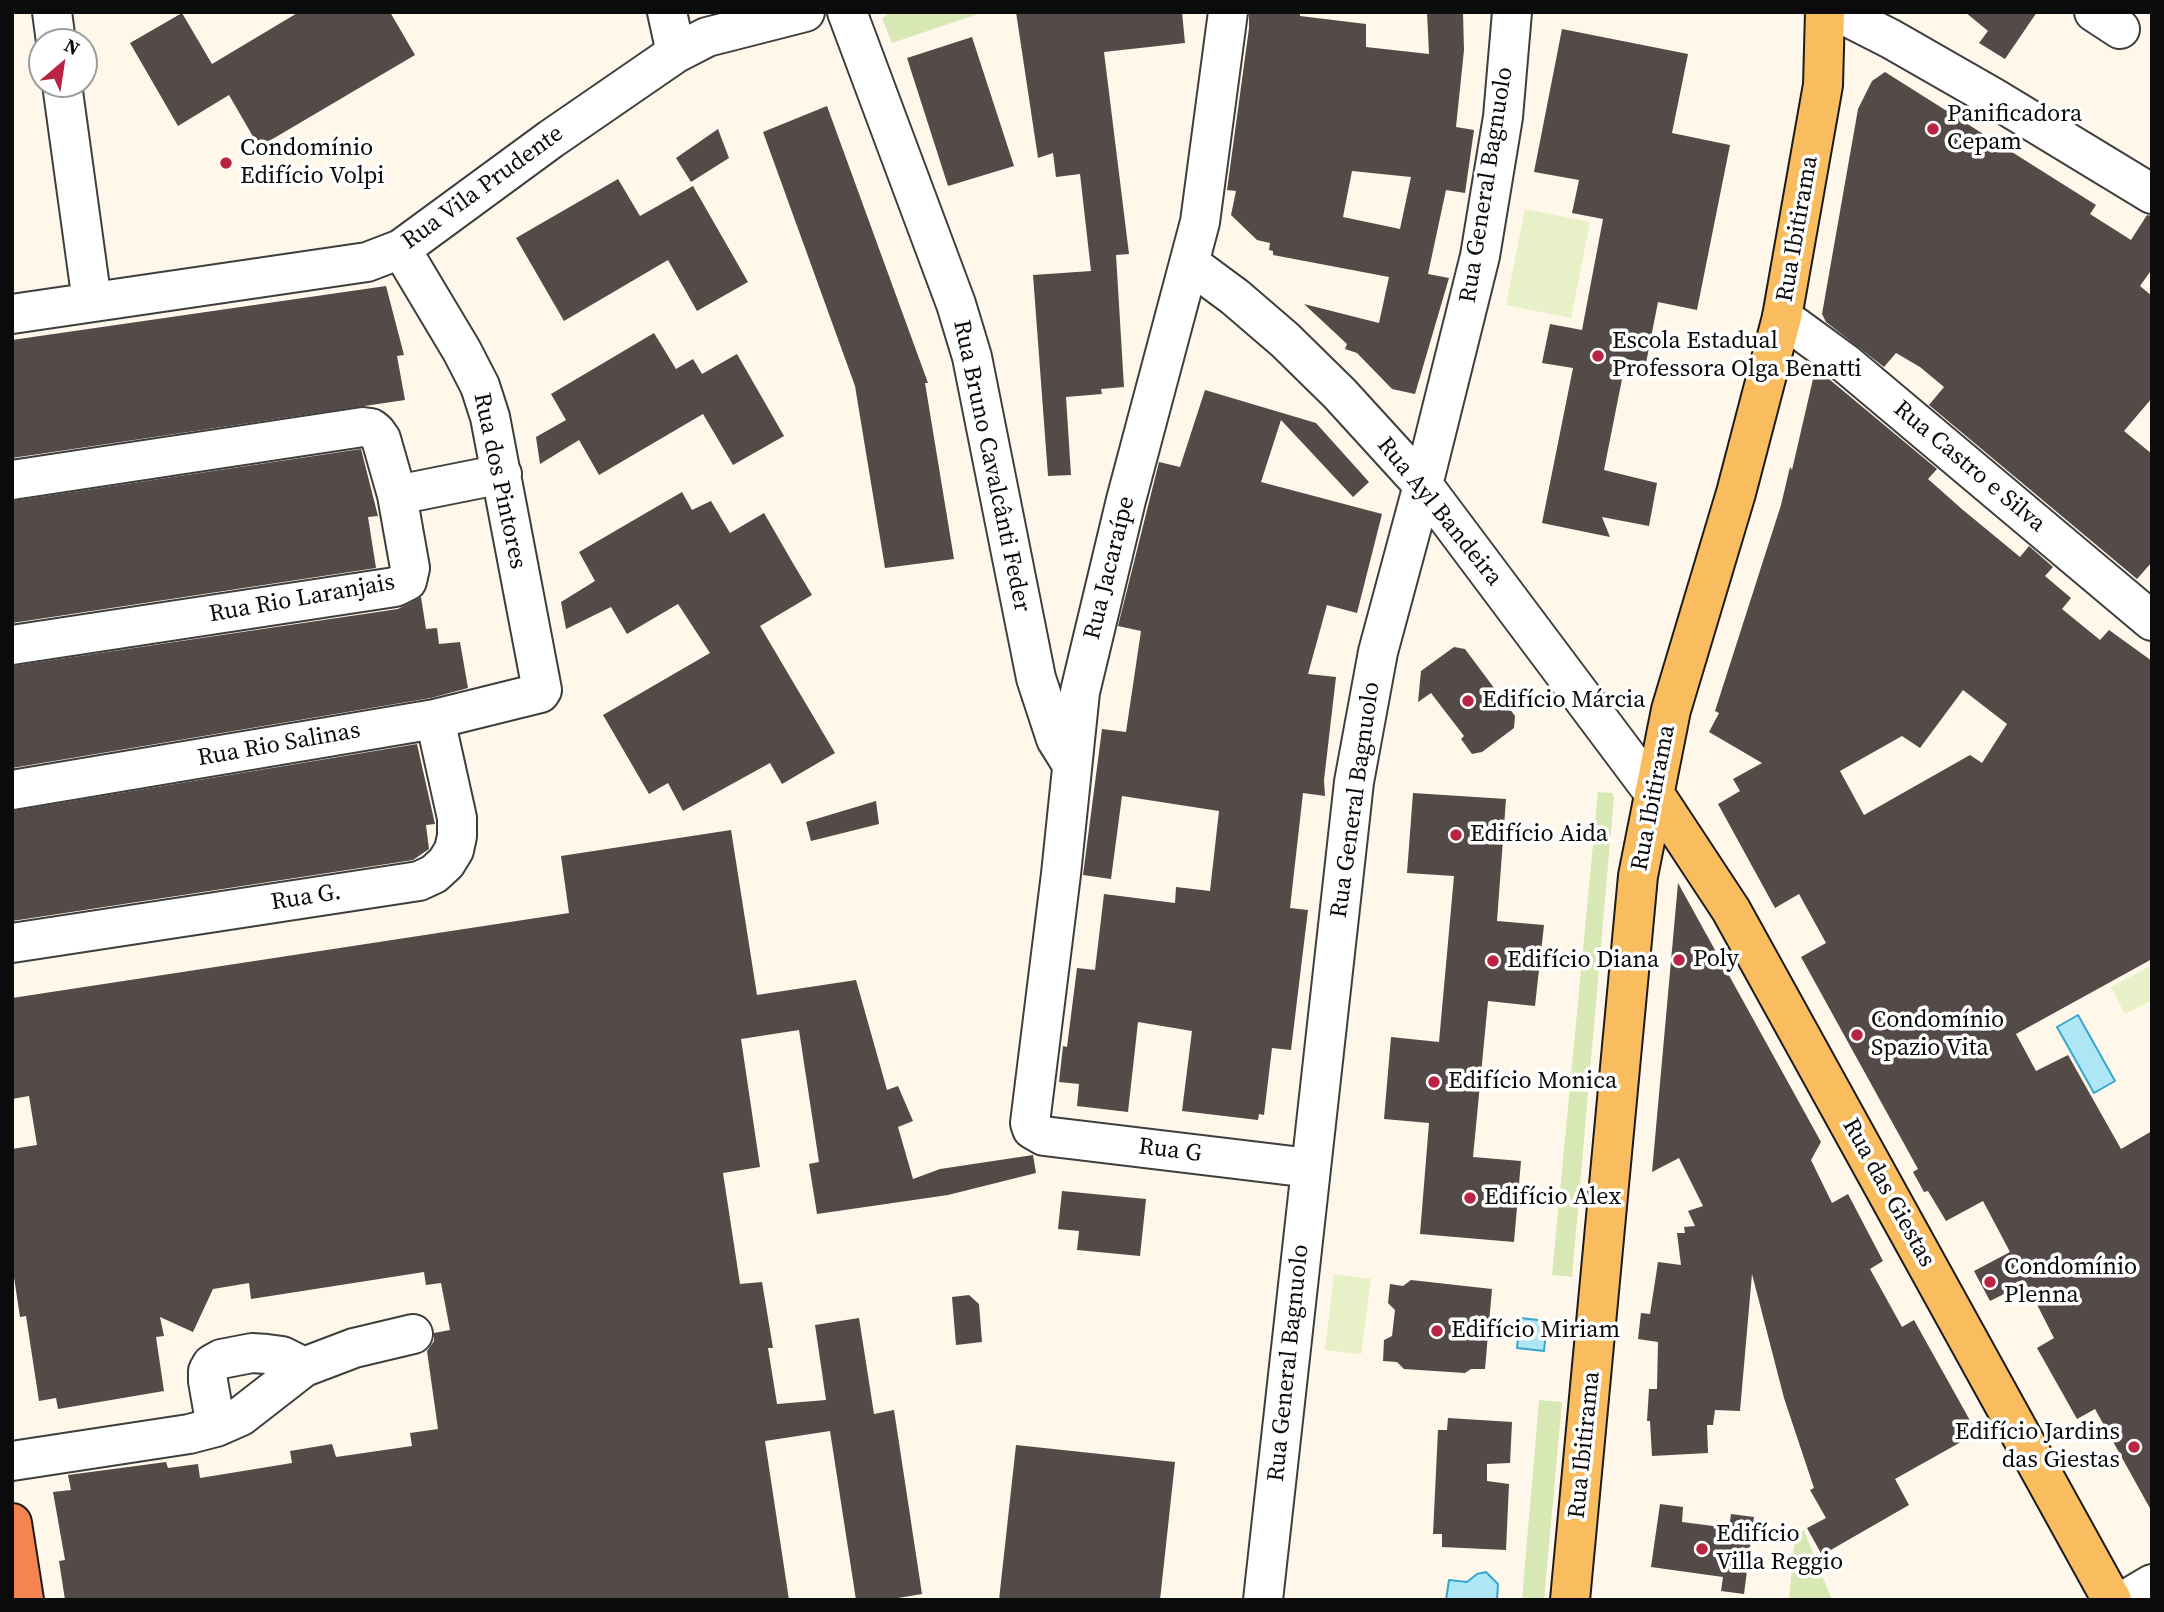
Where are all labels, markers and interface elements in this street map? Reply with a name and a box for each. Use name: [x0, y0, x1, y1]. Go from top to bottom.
north arrow: [28, 28, 98, 98]
text: N: [60, 32, 85, 61]
street label: Rua General Bagnuolo: [1454, 65, 1520, 305]
place label: Panificadora Cepam: [1947, 101, 2082, 157]
street label: Rua Vila Prudente: [397, 120, 569, 256]
marker: Panificadora Cepam: [1925, 121, 1941, 137]
place label: Condomínio Edifício Volpi: [240, 135, 384, 191]
street label: Rua Ibitirama: [1771, 154, 1825, 304]
marker: Condomínio Edifício Volpi: [218, 155, 234, 171]
street label: Rua Bruno Cavalcânti Feder: [946, 317, 1036, 615]
place label: Escola Estadual Professora Olga Benatti: [1612, 328, 1862, 384]
marker: Escola Estadual Professora Olga Benatti: [1590, 348, 1606, 364]
street label: Rua dos Pintores: [466, 390, 532, 572]
street label: Rua Castro e Silva: [1887, 395, 2051, 539]
street label: Rua Ayl Bandeira: [1370, 432, 1508, 592]
street label: Rua Jacaraípe: [1078, 493, 1142, 643]
street label: Rua Rio Laranjais: [207, 568, 397, 630]
street label: Rua General Bagnuolo: [1325, 680, 1387, 920]
place label: Edifício Márcia: [1482, 687, 1645, 715]
marker: Edifício Márcia: [1460, 693, 1476, 709]
street label: Rua Rio Salinas: [195, 717, 363, 773]
street label: Rua Ibitirama: [1626, 723, 1682, 873]
place label: Edifício Aida: [1470, 821, 1608, 849]
marker: Edifício Aida: [1448, 827, 1464, 843]
street label: Rua G.: [269, 878, 343, 918]
place label: Poly: [1693, 946, 1739, 974]
place label: Edifício Diana: [1507, 947, 1659, 975]
marker: Poly: [1671, 952, 1687, 968]
marker: Edifício Diana: [1485, 953, 1501, 969]
place label: Condomínio Spazio Vita: [1871, 1007, 2004, 1063]
marker: Condomínio Spazio Vita: [1849, 1027, 1865, 1043]
place label: Edifício Monica: [1448, 1068, 1617, 1096]
marker: Edifício Monica: [1426, 1074, 1442, 1090]
street label: Rua das Giestas: [1835, 1114, 1941, 1272]
street label: Rua G: [1137, 1133, 1203, 1169]
place label: Edifício Alex: [1484, 1184, 1621, 1212]
marker: Edifício Alex: [1462, 1190, 1478, 1206]
street label: Rua General Bagnuolo: [1262, 1243, 1316, 1483]
place label: Condomínio Plenna: [2004, 1254, 2137, 1310]
marker: Condomínio Plenna: [1982, 1274, 1998, 1290]
place label: Edifício Miriam: [1451, 1317, 1620, 1345]
marker: Edifício Miriam: [1429, 1323, 1445, 1339]
street label: Rua Ibitirama: [1563, 1370, 1607, 1520]
place label: Edifício Jardins das Giestas: [1955, 1419, 2120, 1475]
marker: Edifício Jardins das Giestas: [2126, 1439, 2142, 1455]
place label: Edifício Villa Reggio: [1716, 1521, 1843, 1577]
marker: Edifício Villa Reggio: [1694, 1541, 1710, 1557]

